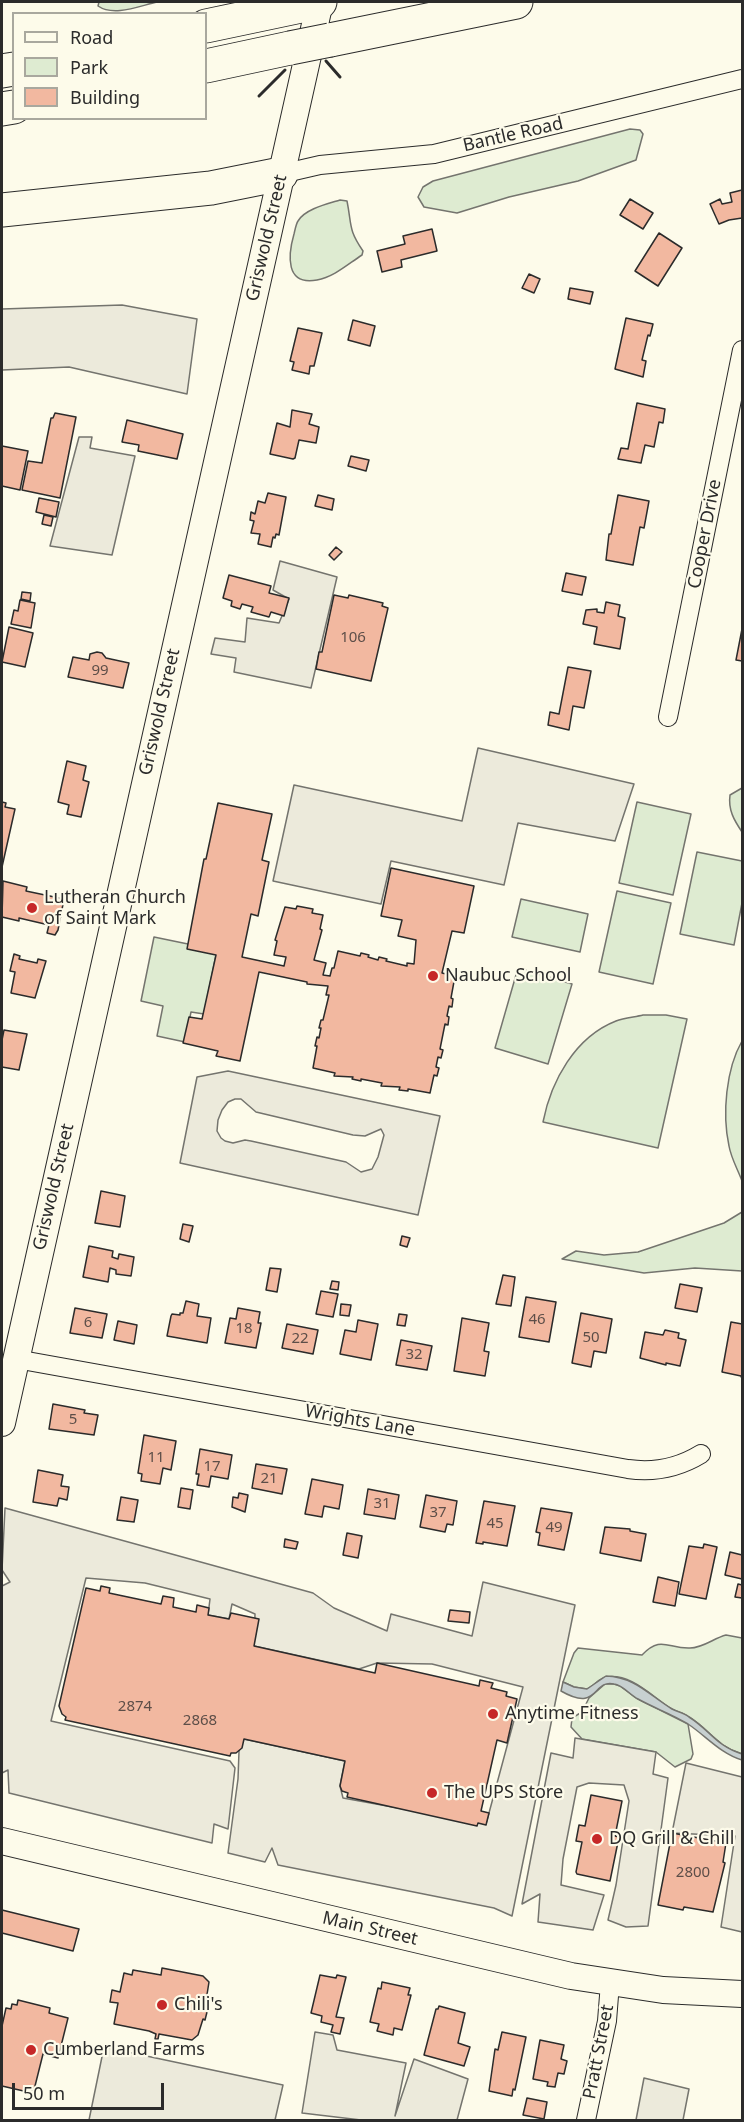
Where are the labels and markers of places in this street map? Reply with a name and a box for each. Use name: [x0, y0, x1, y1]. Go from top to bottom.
place label: Lutheran Church of Saint Mark: [44, 887, 186, 930]
marker: Lutheran Church of Saint Mark: [25, 901, 39, 915]
place label: Naubuc School: [445, 965, 571, 987]
marker: Naubuc School: [426, 969, 440, 983]
place label: Anytime Fitness: [505, 1703, 639, 1725]
marker: Anytime Fitness: [486, 1707, 500, 1721]
place label: The UPS Store: [444, 1782, 563, 1804]
marker: The UPS Store: [425, 1786, 439, 1800]
place label: DQ Grill & Chill: [609, 1828, 734, 1850]
marker: DQ Grill & Chill: [590, 1832, 604, 1846]
place label: Chili's: [174, 1994, 223, 2016]
marker: Chili's: [155, 1998, 169, 2012]
place label: Cumberland Farms: [43, 2039, 205, 2061]
marker: Cumberland Farms: [24, 2043, 38, 2057]

